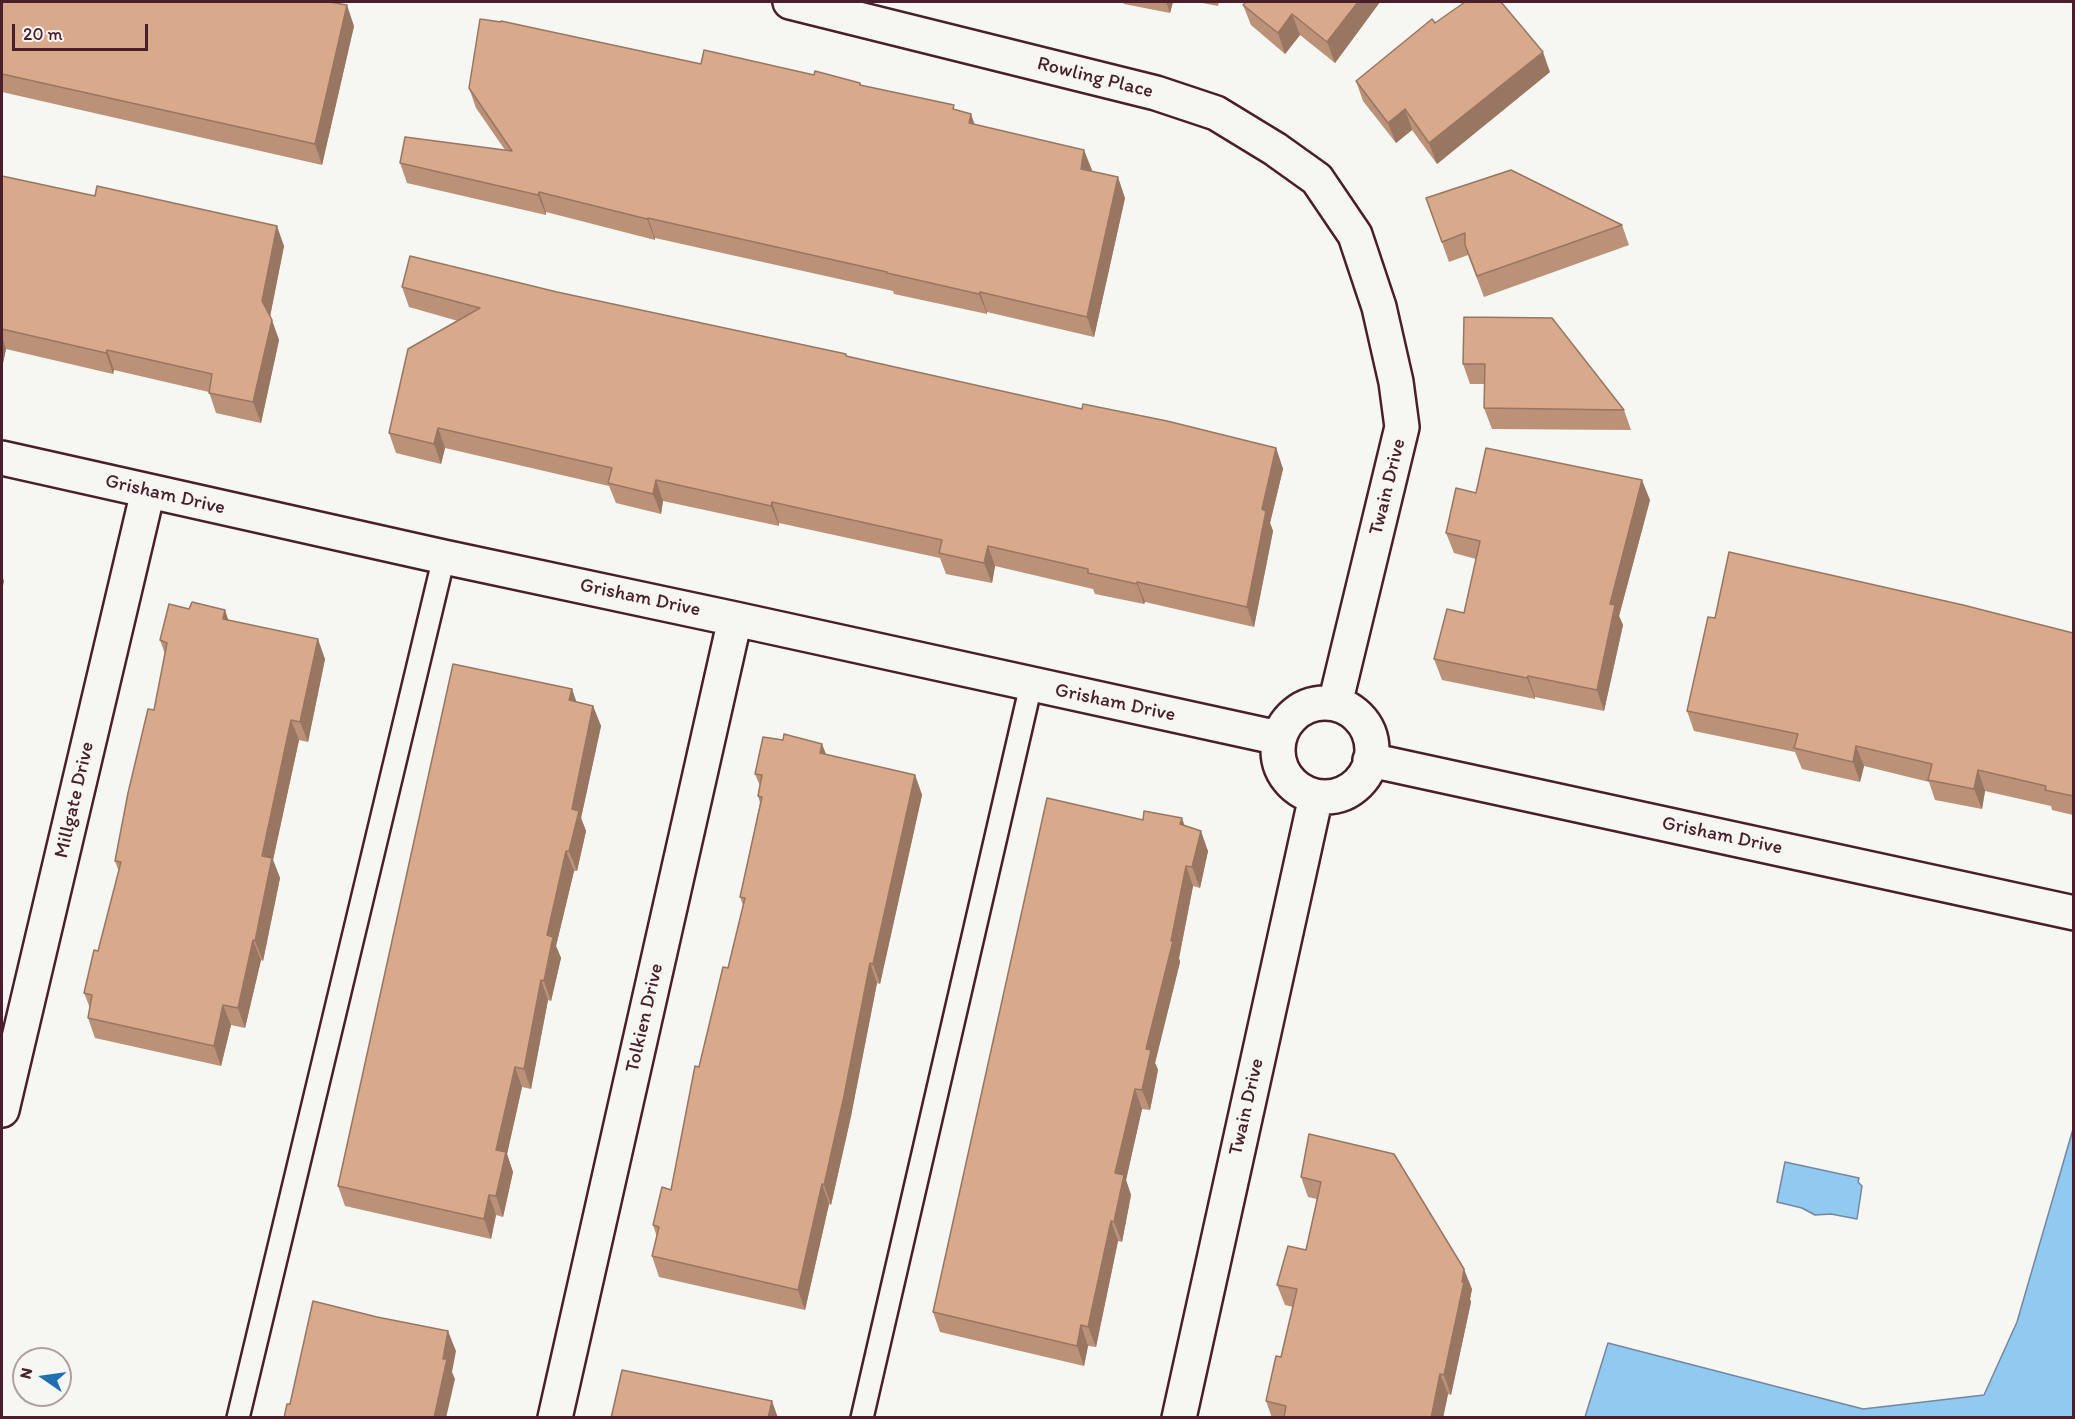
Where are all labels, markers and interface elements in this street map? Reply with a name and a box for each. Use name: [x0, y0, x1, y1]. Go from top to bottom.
scale bar: [15, 12, 152, 50]
text: 20 m: [23, 23, 63, 45]
street label: Rowling Place: [1034, 52, 1156, 104]
street label: Twain Drive: [1364, 436, 1412, 538]
street label: Grisham Drive: [103, 470, 227, 520]
street label: Grisham Drive: [578, 574, 702, 622]
street label: Grisham Drive: [1053, 679, 1177, 727]
street label: Millgate Drive: [50, 739, 100, 861]
street label: Grisham Drive: [1660, 812, 1784, 860]
street label: Tolkien Drive: [621, 961, 669, 1075]
street label: Twain Drive: [1224, 1056, 1270, 1158]
north arrow: [12, 1347, 72, 1407]
text: N: [15, 1366, 36, 1381]

